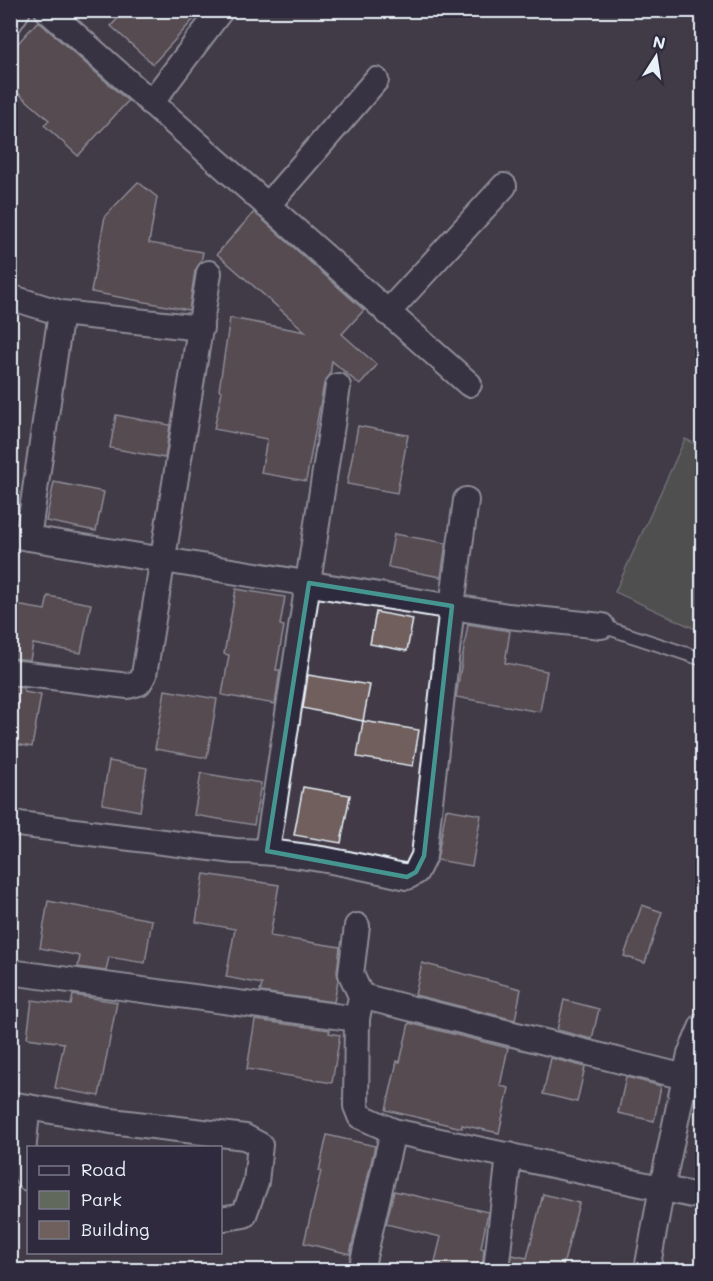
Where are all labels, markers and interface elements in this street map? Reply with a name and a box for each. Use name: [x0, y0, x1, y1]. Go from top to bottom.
north arrow: [626, 27, 686, 87]
text: N: [651, 30, 667, 53]
legend: [27, 1146, 222, 1254]
text: Road: [81, 1157, 126, 1181]
text: Park: [81, 1187, 122, 1211]
text: Building: [81, 1217, 149, 1241]

